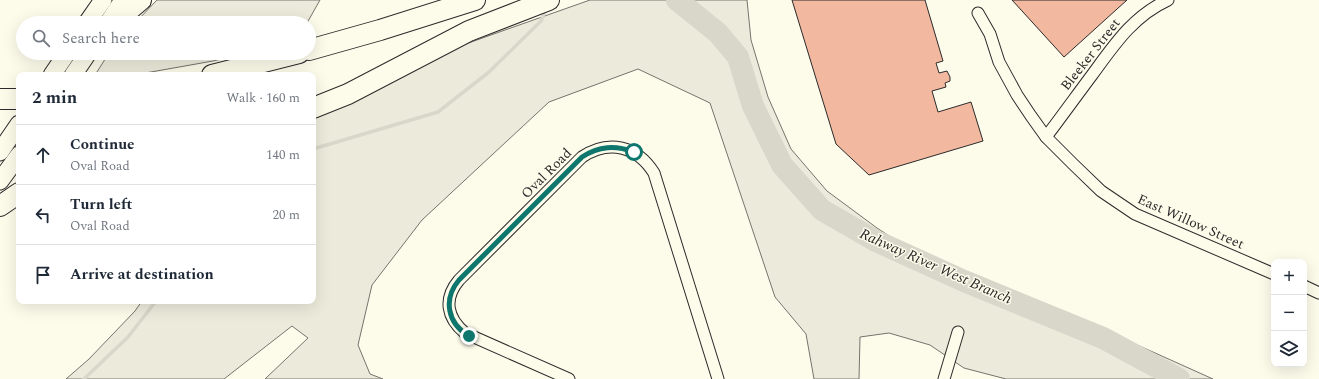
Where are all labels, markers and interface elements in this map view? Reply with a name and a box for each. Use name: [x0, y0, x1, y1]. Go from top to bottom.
street label: Bleeker Street: [1055, 14, 1125, 95]
search box: [16, 16, 316, 60]
icon: search: [30, 27, 52, 49]
text: Search here: [62, 27, 140, 50]
text: 2 min: [32, 85, 77, 111]
text: Walk · 160 m: [226, 88, 300, 108]
text: Continue: [70, 133, 135, 156]
street label: Oval Road: [516, 143, 577, 203]
route start: [625, 143, 643, 161]
icon: ahead: [32, 144, 54, 166]
text: 140 m: [266, 145, 300, 165]
text: Oval Road: [70, 156, 130, 176]
street label: East Willow Street: [1134, 188, 1248, 254]
text: Turn left: [70, 193, 132, 216]
icon: left: [32, 204, 54, 226]
text: 20 m: [273, 205, 300, 225]
text: Oval Road: [70, 216, 130, 236]
water label: Rahway River West Branch: [856, 222, 1016, 311]
map controls: [1271, 259, 1307, 367]
button: +: [1271, 259, 1307, 295]
text: Arrive at destination: [70, 263, 214, 286]
icon: arrive: [32, 264, 54, 286]
button: −: [1271, 295, 1307, 331]
route end: [460, 327, 478, 345]
button: layers: [1271, 331, 1307, 367]

